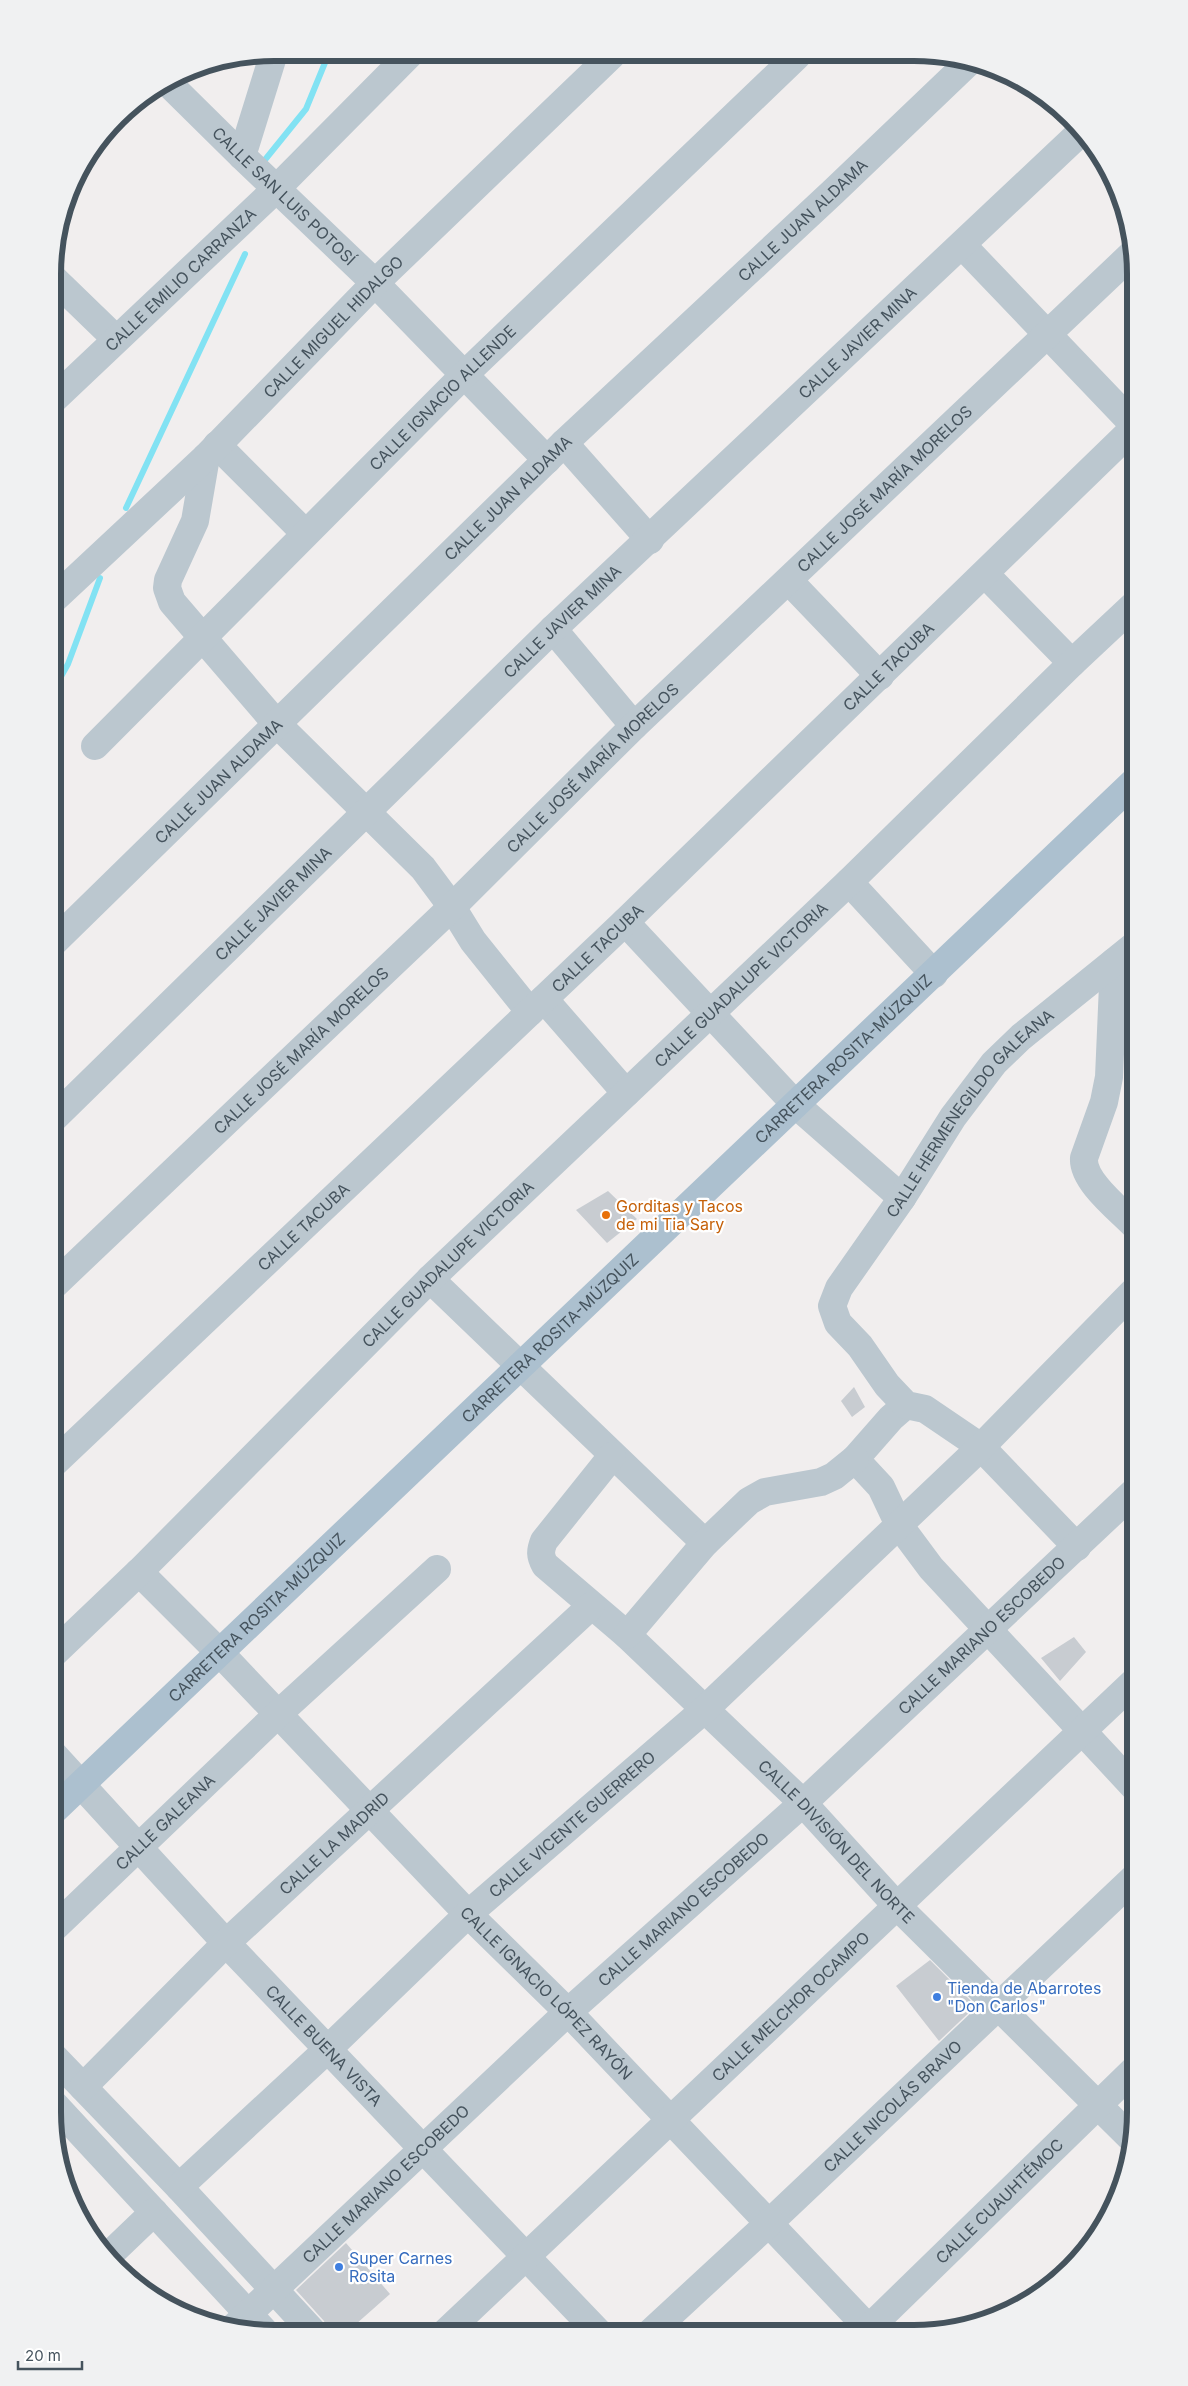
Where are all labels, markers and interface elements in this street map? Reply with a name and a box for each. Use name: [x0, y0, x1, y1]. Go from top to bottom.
street label: CALLE SAN LUIS POTOSÍ: [208, 123, 361, 270]
street label: CALLE JUAN ALDAMA: [734, 154, 872, 286]
street label: CALLE EMILIO CARRANZA: [101, 203, 260, 356]
street label: CALLE MIGUEL HIDALGO: [259, 251, 407, 402]
street label: CALLE JAVIER MINA: [794, 282, 921, 403]
street label: CALLE IGNACIO ALLENDE: [365, 321, 520, 474]
street label: CALLE JOSÉ MARÍA MORELOS: [793, 401, 976, 576]
street label: CALLE JUAN ALDAMA: [440, 431, 576, 565]
street label: CALLE JAVIER MINA: [499, 560, 625, 682]
street label: CALLE TACUBA: [839, 618, 938, 715]
street label: CALLE JOSÉ MARÍA MORELOS: [502, 679, 683, 857]
street label: CALLE JUAN ALDAMA: [150, 714, 286, 848]
street label: CALLE JAVIER MINA: [211, 842, 335, 965]
street label: CALLE GUADALUPE VICTORIA: [650, 898, 832, 1071]
street label: CALLE TACUBA: [547, 900, 647, 996]
street label: CALLE JOSÉ MARÍA MORELOS: [209, 963, 393, 1138]
street label: CARRETERA ROSITA-MÚZQUIZ: [751, 970, 936, 1148]
street label: CALLE HERMENEGILDO GALEANA: [882, 1005, 1058, 1221]
street label: CALLE GUADALUPE VICTORIA: [358, 1176, 538, 1352]
street label: CALLE TACUBA: [253, 1178, 354, 1275]
place label: Gorditas y Tacos de mi Tia Sary: [616, 1196, 743, 1234]
marker: Gorditas y Tacos de mi Tia Sary: [600, 1209, 612, 1221]
street label: CARRETERA ROSITA-MÚZQUIZ: [457, 1249, 643, 1427]
street label: CARRETERA ROSITA-MÚZQUIZ: [164, 1528, 349, 1706]
street label: CALLE MARIANO ESCOBEDO: [894, 1552, 1069, 1719]
street label: CALLE VICENTE GUERRERO: [484, 1747, 659, 1902]
street label: CALLE DIVISIÓN DEL NORTE: [754, 1755, 919, 1928]
street label: CALLE GALEANA: [111, 1770, 219, 1874]
street label: CALLE LA MADRID: [275, 1788, 393, 1899]
street label: CALLE MARIANO ESCOBEDO: [594, 1828, 773, 1991]
street label: CALLE IGNACIO LÓPEZ RAYÓN: [456, 1902, 637, 2084]
street label: CALLE MELCHOR OCAMPO: [708, 1927, 874, 2086]
place label: Tienda de Abarrotes "Don Carlos": [947, 1978, 1101, 2016]
street label: CALLE BUENA VISTA: [262, 1981, 386, 2110]
marker: Tienda de Abarrotes "Don Carlos": [931, 1991, 943, 2003]
street label: CALLE NICOLÁS BRAVO: [819, 2036, 966, 2176]
street label: CALLE MARIANO ESCOBEDO: [298, 2100, 473, 2267]
street label: CALLE CUAUHTÉMOC: [931, 2134, 1068, 2268]
place label: Super Carnes Rosita: [349, 2248, 453, 2286]
marker: Super Carnes Rosita: [333, 2261, 345, 2273]
scale bar: [18, 2338, 81, 2370]
text: 20 m: [25, 2346, 61, 2365]

